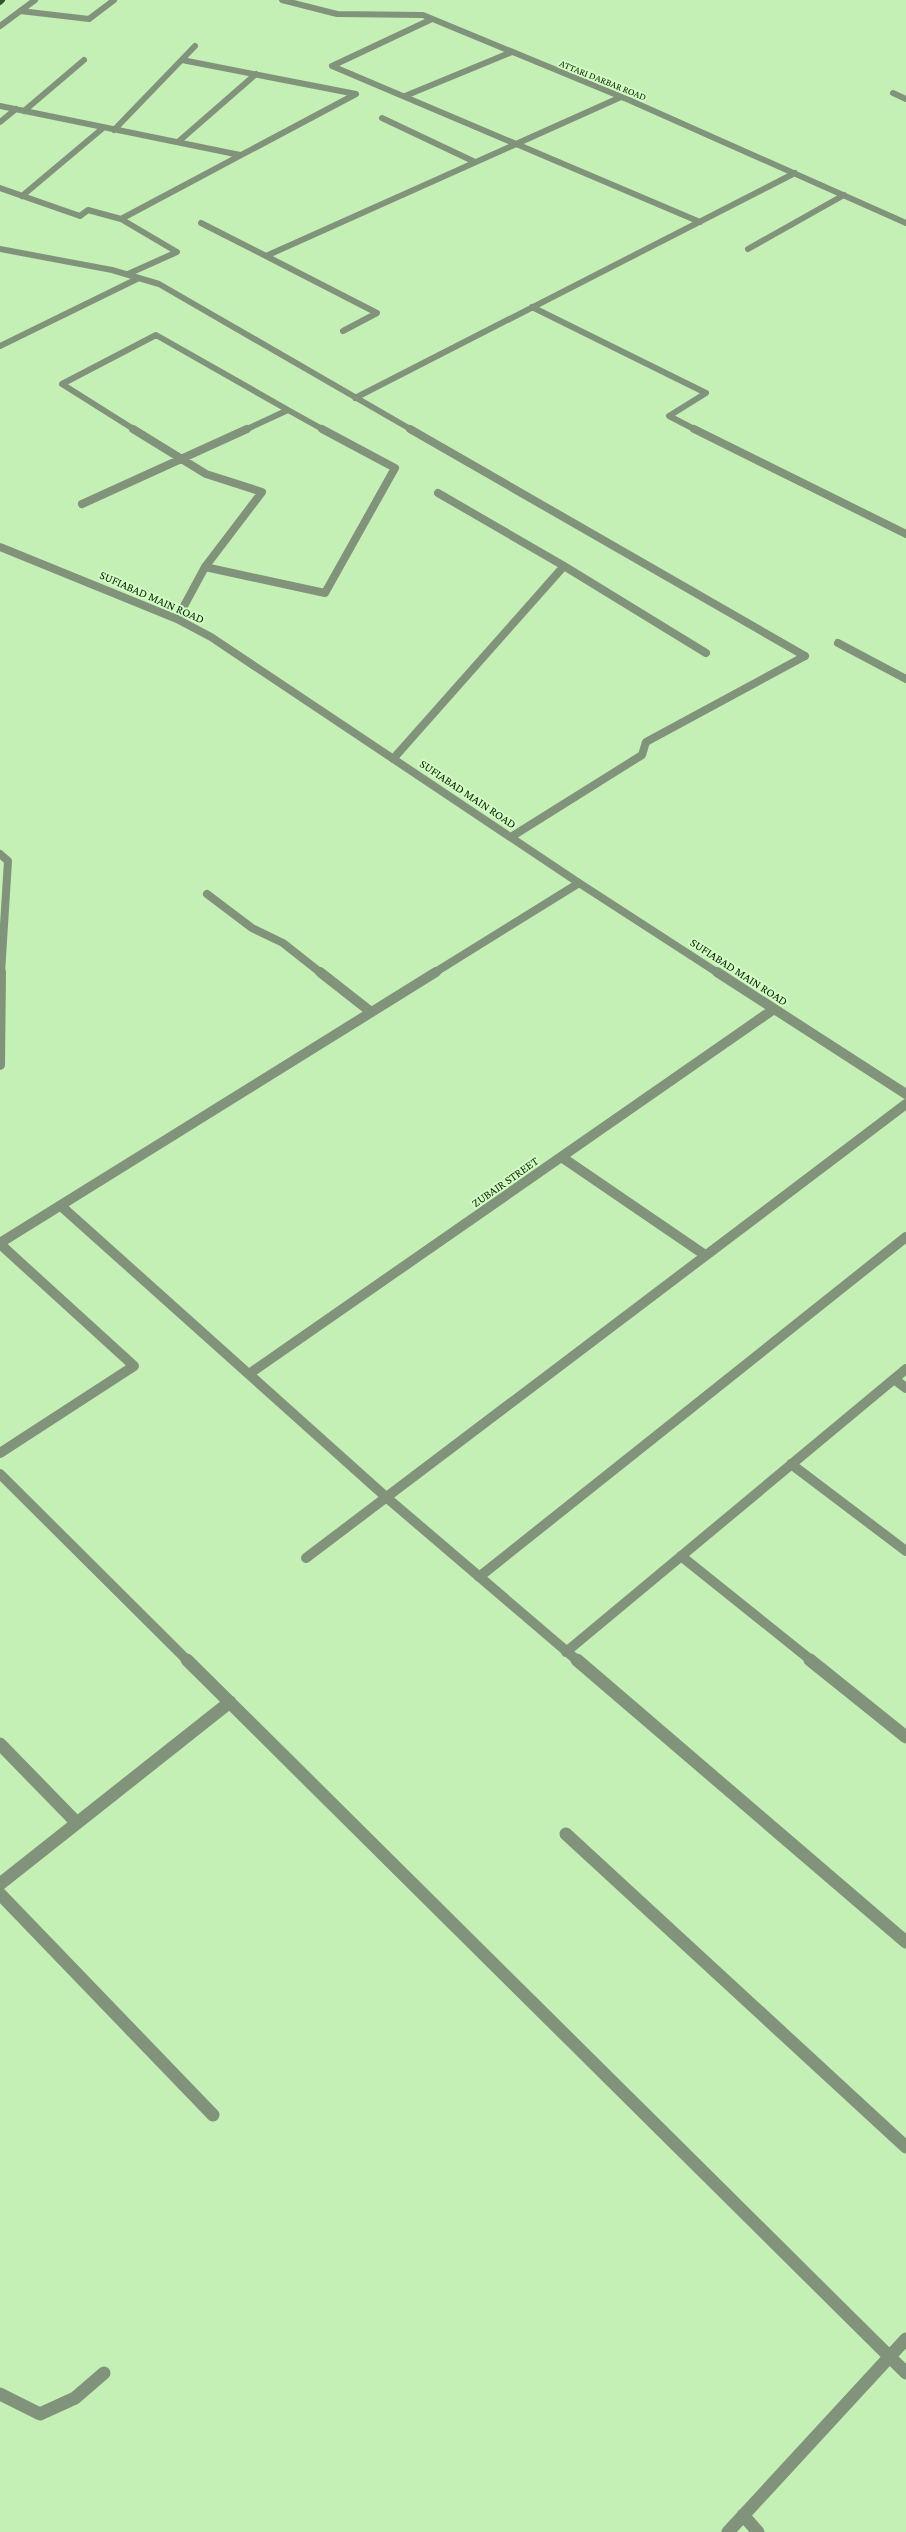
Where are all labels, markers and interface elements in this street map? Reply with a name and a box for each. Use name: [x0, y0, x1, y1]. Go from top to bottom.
street label: ATTARI DARBAR ROAD: [558, 58, 648, 103]
street label: SUFIABAD MAIN ROAD: [97, 568, 207, 626]
street label: SUFIABAD MAIN ROAD: [417, 757, 519, 831]
street label: SUFIABAD MAIN ROAD: [688, 935, 790, 1009]
street label: ZUBAIR STREET: [469, 1154, 541, 1210]

